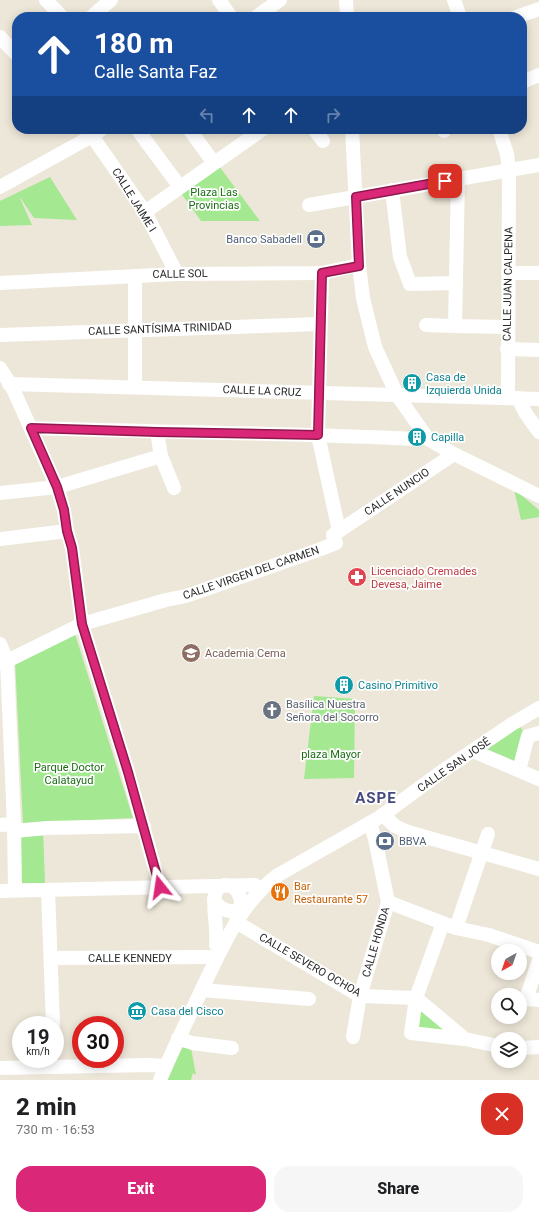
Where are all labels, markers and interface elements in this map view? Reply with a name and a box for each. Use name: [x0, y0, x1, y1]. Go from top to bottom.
text: 180 m: [94, 27, 173, 60]
icon: ahead: [28, 28, 80, 80]
text: Calle Santa Faz: [94, 61, 217, 82]
icon: left: [196, 104, 218, 126]
icon: ahead: [238, 104, 260, 126]
icon: ahead: [280, 104, 302, 126]
icon: right: [322, 104, 344, 126]
pin: [428, 164, 462, 198]
street label: CALLE JAIME I: [109, 166, 159, 234]
icon: arrive: [434, 170, 456, 192]
park label: Plaza Las Provincias: [189, 186, 240, 212]
street label: CALLE JUAN CALPENA: [501, 226, 516, 341]
bank icon: Banco Sabadell: [305, 228, 327, 250]
place label: Banco Sabadell: [226, 233, 302, 246]
street label: CALLE SOL: [152, 267, 208, 281]
street label: CALLE SANTÍSIMA TRINIDAD: [88, 320, 232, 338]
place label: Casa de Izquierda Unida: [426, 371, 502, 397]
building icon: Casa de Izquierda Unida: [401, 372, 423, 394]
street label: CALLE LA CRUZ: [222, 383, 302, 399]
building icon: Capilla: [406, 426, 428, 448]
place label: Capilla: [431, 431, 464, 444]
street label: CALLE NUNCIO: [362, 465, 432, 519]
street label: CALLE VIRGEN DEL CARMEN: [181, 544, 321, 602]
place label: Licenciado Cremades Devesa, Jaime: [371, 565, 477, 591]
pharmacy icon: Licenciado Cremades Devesa, Jaime: [346, 566, 368, 588]
school or university icon: Academia Cema: [180, 642, 202, 664]
place label: Academia Cema: [205, 647, 286, 660]
building icon: Casino Primitivo: [333, 674, 355, 696]
place label: Casino Primitivo: [358, 679, 438, 692]
place label: Basílica Nuestra Señora del Socorro: [286, 698, 379, 724]
church icon: Basílica Nuestra Señora del Socorro: [261, 699, 283, 721]
street label: CALLE SAN JOSÉ: [415, 735, 493, 795]
park label: plaza Mayor: [301, 748, 361, 761]
park label: Parque Doctor Calatayud: [34, 761, 104, 787]
district label: ASPE: [355, 789, 397, 807]
bank icon: BBVA: [374, 830, 396, 852]
place label: BBVA: [399, 835, 427, 848]
position arrow: [139, 866, 181, 908]
place label: Bar Restaurante 57: [294, 880, 368, 906]
restaurant icon: Bar Restaurante 57: [269, 881, 291, 903]
street label: CALLE HONDA: [360, 904, 392, 979]
street label: CALLE SEVERO OCHOA: [257, 930, 364, 1000]
north arrow: [491, 944, 527, 980]
map controls: [491, 944, 527, 1068]
street label: CALLE KENNEDY: [88, 952, 172, 965]
button: search: [491, 988, 527, 1024]
museum icon: Casa del Cisco: [126, 1000, 148, 1022]
place label: Casa del Cisco: [151, 1005, 224, 1018]
speed limit sign: 30: [72, 1016, 124, 1068]
text: 19: [27, 1025, 49, 1049]
button: layers: [491, 1032, 527, 1068]
text: km/h: [26, 1046, 50, 1057]
text: 2 min: [16, 1093, 77, 1121]
button: close: [481, 1093, 523, 1135]
text: 730 m · 16:53: [16, 1122, 95, 1137]
button: Exit: [16, 1166, 266, 1212]
button: Share: [274, 1166, 523, 1212]

